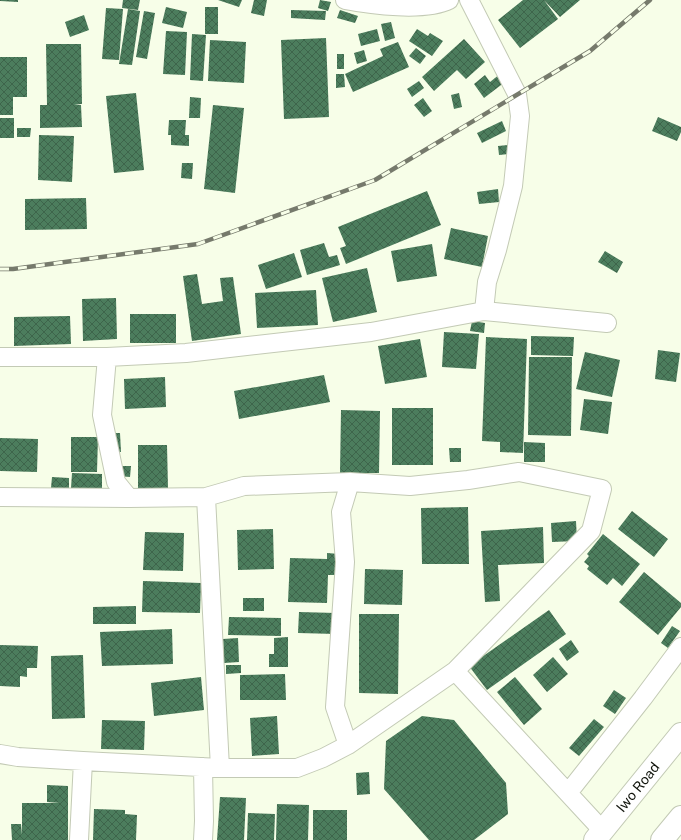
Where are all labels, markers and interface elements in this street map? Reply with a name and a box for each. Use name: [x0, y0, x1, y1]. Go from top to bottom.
street label: Iwo Road: [613, 759, 663, 815]

